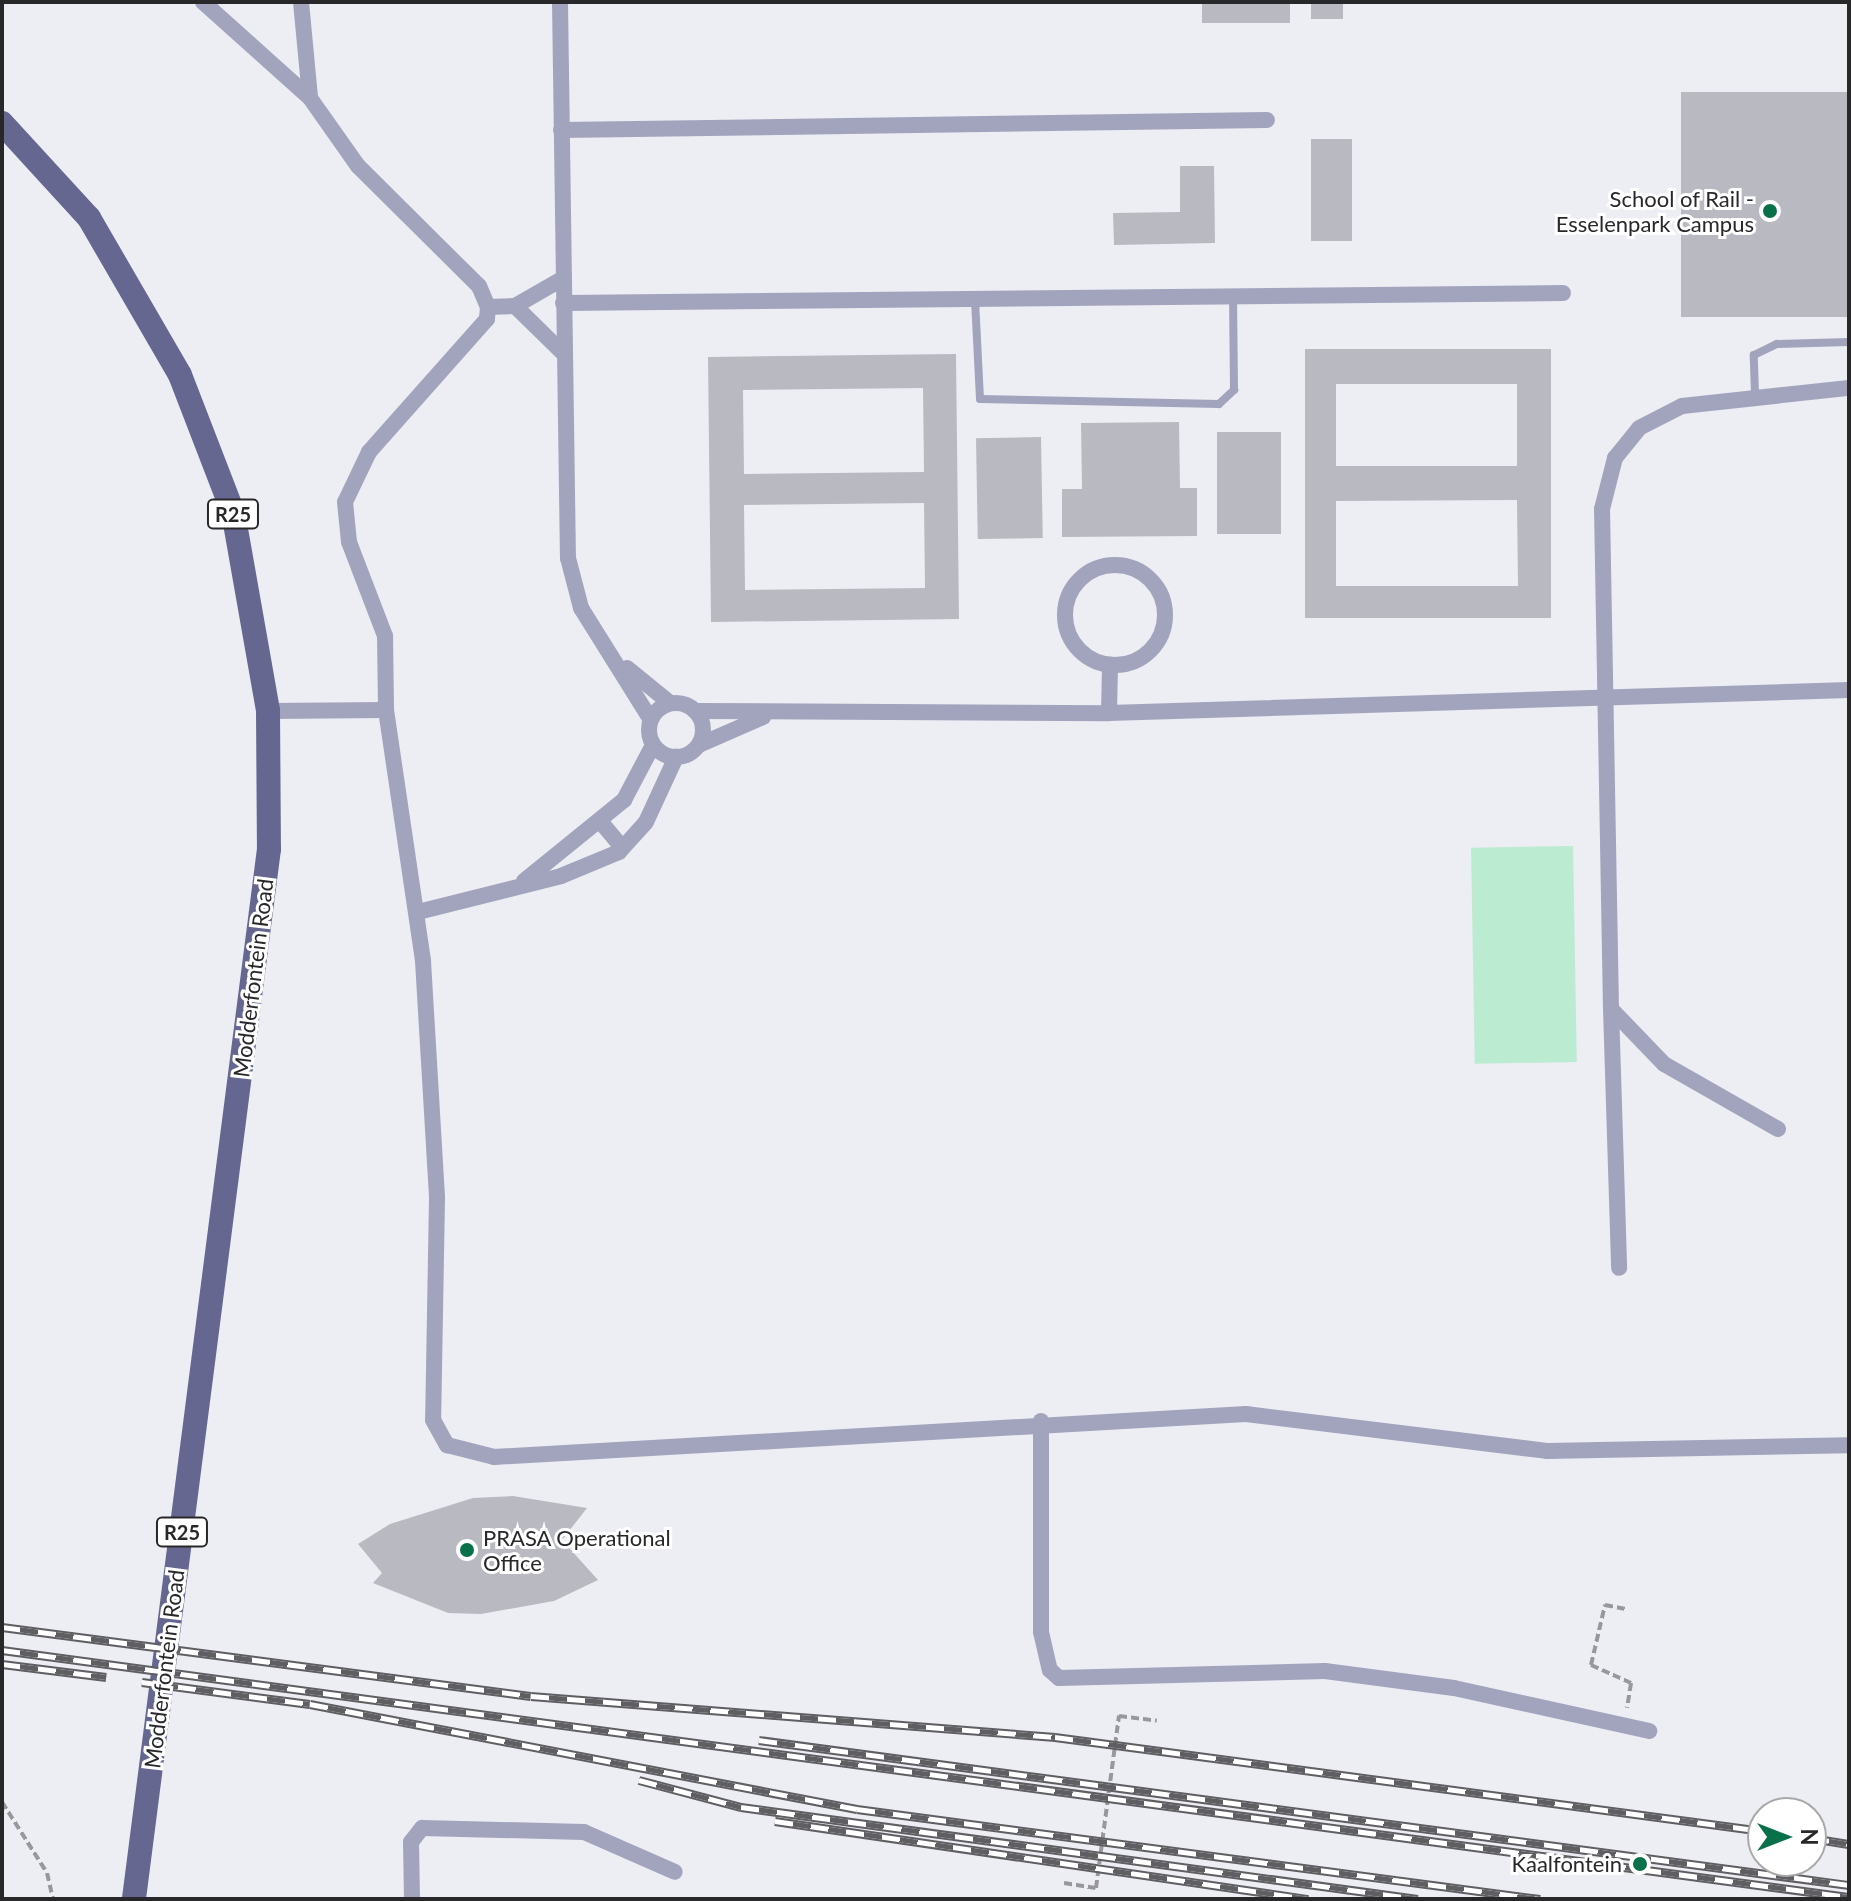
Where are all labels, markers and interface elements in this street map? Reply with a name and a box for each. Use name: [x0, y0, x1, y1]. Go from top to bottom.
place label: School of Rail - Esselenpark Campus: [1556, 185, 1754, 236]
marker: School of Rail - Esselenpark Campus: [1761, 202, 1779, 220]
road number: R25: [205, 498, 261, 530]
street label: Modderfontein Road: [228, 877, 278, 1079]
road number: R25: [154, 1516, 210, 1548]
place label: PRASA Operational Office: [483, 1524, 671, 1576]
marker: PRASA Operational Office: [458, 1541, 476, 1559]
street label: Modderfontein Road: [139, 1568, 189, 1770]
north arrow: [1747, 1797, 1827, 1877]
text: N: [1796, 1829, 1823, 1845]
place label: Kaalfontein: [1511, 1851, 1622, 1877]
marker: Kaalfontein: [1629, 1853, 1651, 1875]

